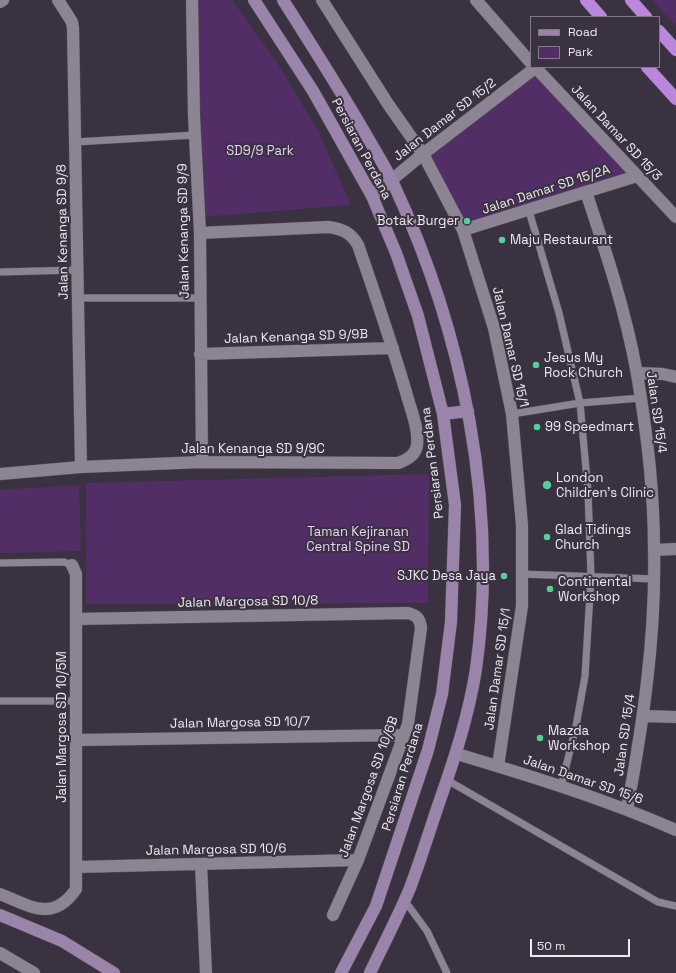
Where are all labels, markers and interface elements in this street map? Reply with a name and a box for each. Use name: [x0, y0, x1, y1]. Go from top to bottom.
legend: [530, 16, 660, 68]
text: Road: [568, 24, 597, 40]
text: Park: [568, 44, 593, 60]
street label: Jalan Damar SD 15/2: [391, 75, 499, 165]
street label: Jalan Damar SD 15/3: [567, 82, 665, 184]
street label: Persiaran Perdana: [328, 96, 394, 202]
park label: SD9/9 Park: [226, 143, 294, 159]
street label: Jalan Damar SD 15/2A: [480, 162, 612, 218]
street label: Jalan Kenanga SD 9/9: [175, 163, 193, 299]
street label: Jalan Kenanga SD 9/8: [54, 164, 72, 300]
place label: Botak Burger: [377, 213, 459, 229]
marker: Botak Burger: [462, 216, 472, 226]
place label: Maju Restaurant: [510, 232, 613, 248]
marker: Maju Restaurant: [497, 235, 507, 245]
street label: Jalan Damar SD 15/1: [489, 285, 531, 409]
street label: Jalan Kenanga SD 9/9B: [224, 327, 368, 347]
place label: Jesus My Rock Church: [544, 350, 623, 381]
marker: Jesus My Rock Church: [531, 360, 541, 370]
street label: Jalan SD 15/4: [643, 370, 669, 454]
street label: Persiaran Perdana: [418, 406, 448, 520]
place label: 99 Speedmart: [545, 419, 634, 435]
marker: 99 Speedmart: [532, 422, 542, 432]
street label: Jalan Kenanga SD 9/9C: [181, 441, 325, 457]
place label: London Children's Clinic: [556, 470, 654, 501]
marker: London Children's Clinic: [541, 479, 553, 491]
place label: Glad Tidings Church: [555, 522, 631, 553]
park label: Taman Kejiranan Central Spine SD: [306, 524, 410, 555]
marker: Glad Tidings Church: [542, 532, 552, 542]
place label: SJKC Desa Jaya: [397, 568, 496, 584]
marker: SJKC Desa Jaya: [499, 571, 509, 581]
place label: Continental Workshop: [558, 574, 631, 605]
marker: Continental Workshop: [545, 584, 555, 594]
street label: Jalan Margosa SD 10/8: [177, 593, 319, 611]
street label: Jalan Damar SD 15/1: [482, 607, 514, 731]
street label: Jalan Margosa SD 10/5M: [54, 651, 70, 803]
street label: Jalan SD 15/4: [612, 693, 638, 777]
street label: Jalan Margosa SD 10/7: [170, 714, 310, 732]
street label: Jalan Margosa SD 10/6B: [336, 714, 402, 860]
street label: Persiaran Perdana: [379, 721, 427, 833]
place label: Mazda Workshop: [548, 723, 610, 754]
marker: Mazda Workshop: [535, 733, 545, 743]
street label: Jalan Damar SD 15/6: [521, 752, 645, 808]
street label: Jalan Margosa SD 10/6: [146, 841, 286, 859]
scale bar: [532, 931, 632, 957]
text: 50 m: [537, 938, 565, 954]

